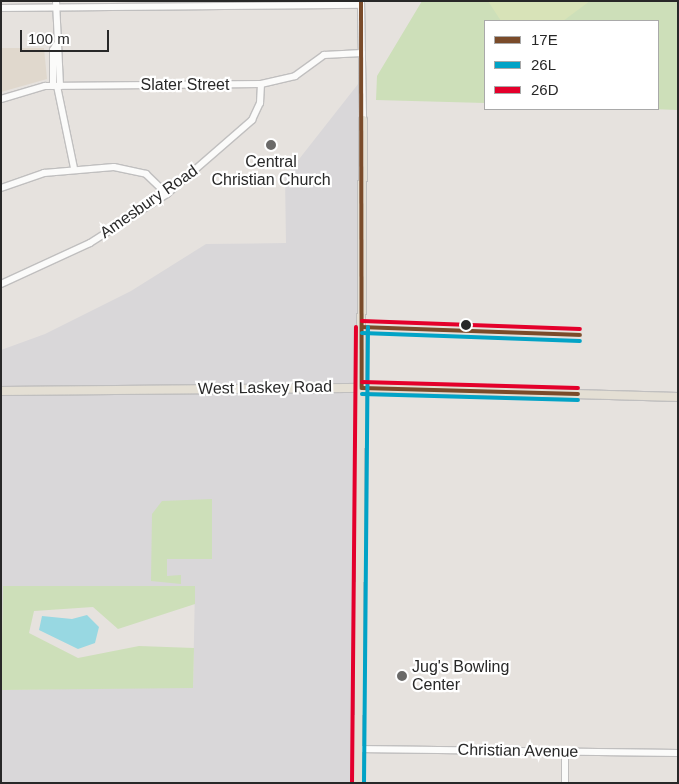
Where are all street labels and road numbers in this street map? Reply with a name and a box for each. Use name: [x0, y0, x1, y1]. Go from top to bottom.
street label: Slater Street: [141, 75, 229, 95]
street label: Amesbury Road: [97, 161, 201, 243]
street label: West Laskey Road: [198, 377, 332, 399]
street label: Christian Avenue: [457, 740, 579, 762]

